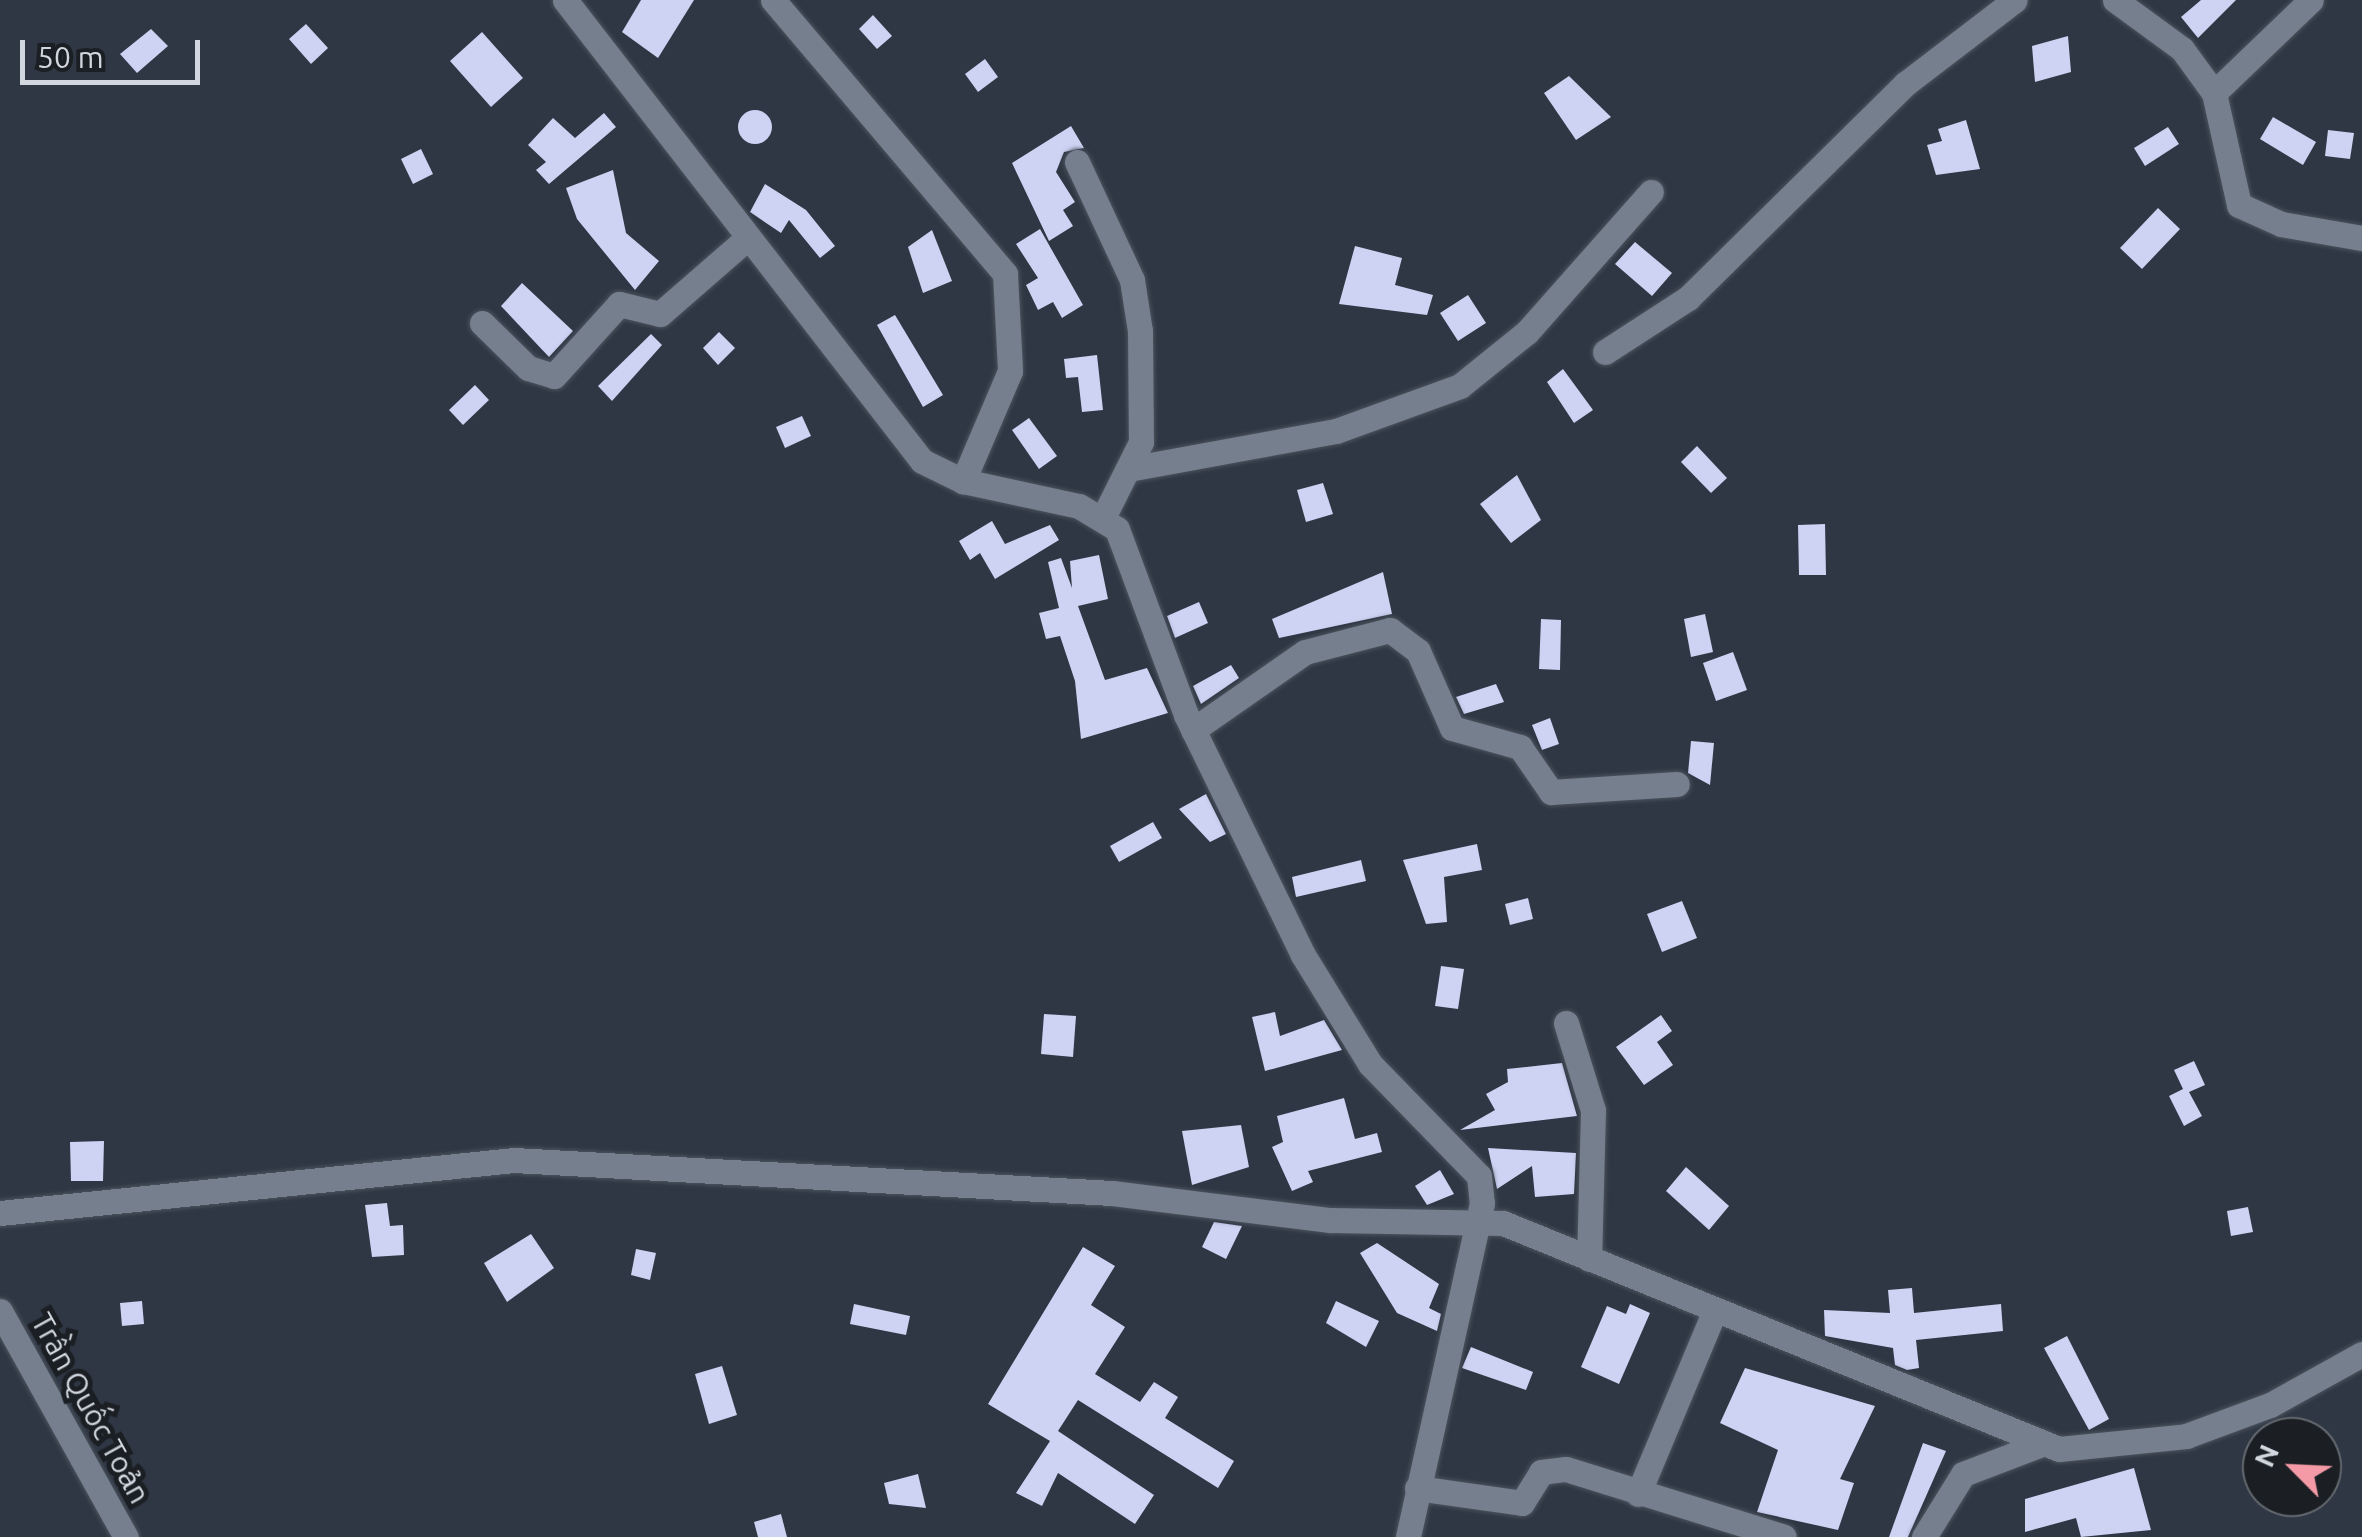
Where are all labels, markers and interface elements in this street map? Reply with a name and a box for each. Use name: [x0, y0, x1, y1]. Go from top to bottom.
scale bar: [25, 20, 205, 82]
text: 50 m: [37, 40, 104, 74]
street label: Trần Quốc Toản: [24, 1307, 158, 1509]
north arrow: [2242, 1417, 2342, 1517]
text: N: [2248, 1440, 2284, 1471]

